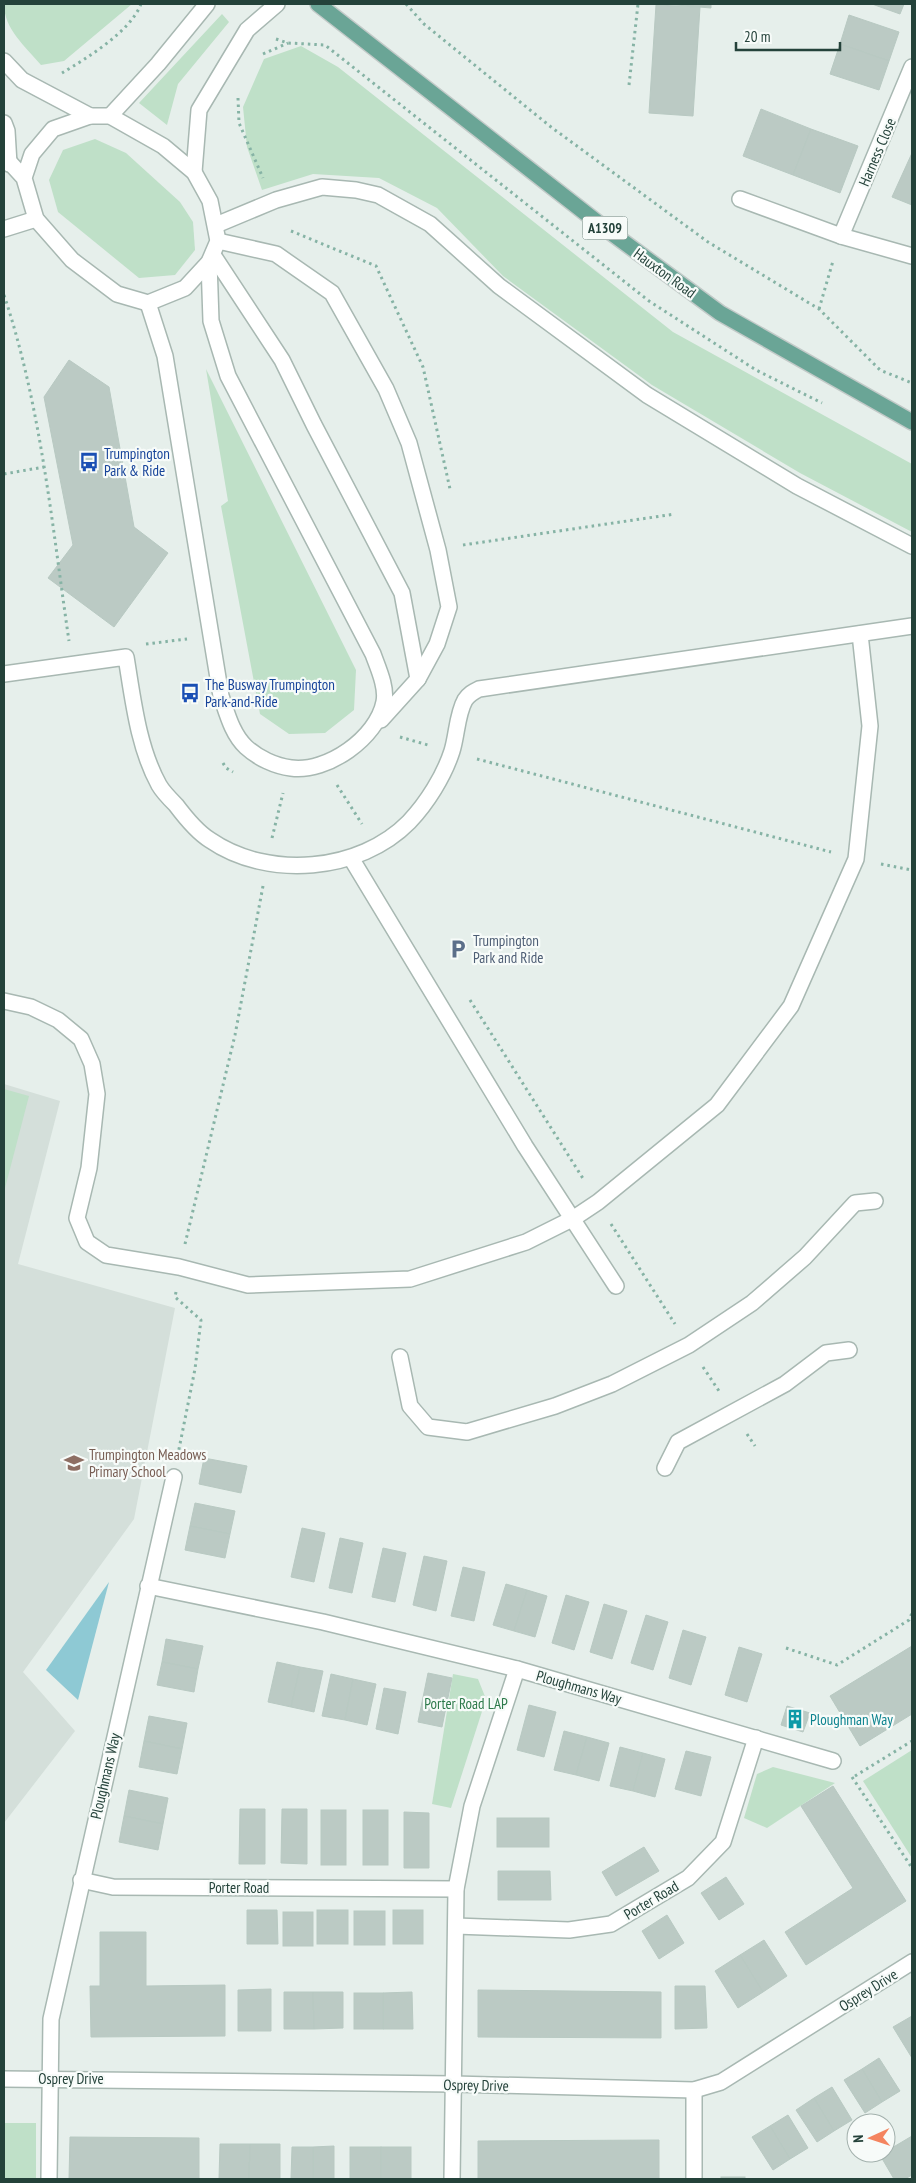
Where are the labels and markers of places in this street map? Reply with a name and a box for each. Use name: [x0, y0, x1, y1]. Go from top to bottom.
place label: Trumpington Park & Ride: [104, 444, 170, 480]
bus stop icon: Trumpington Park & Ride: [78, 451, 100, 473]
place label: The Busway Trumpington Park-and-Ride: [205, 675, 335, 711]
bus stop icon: The Busway Trumpington Park-and-Ride: [179, 682, 201, 704]
place label: Trumpington Park and Ride: [473, 931, 544, 967]
parking icon: Trumpington Park and Ride: [447, 938, 469, 960]
place label: Trumpington Meadows Primary School: [89, 1445, 206, 1481]
school or university icon: Trumpington Meadows Primary School: [63, 1452, 85, 1474]
building icon: Ploughman Way: [784, 1708, 806, 1730]
place label: Ploughman Way: [810, 1710, 893, 1729]

